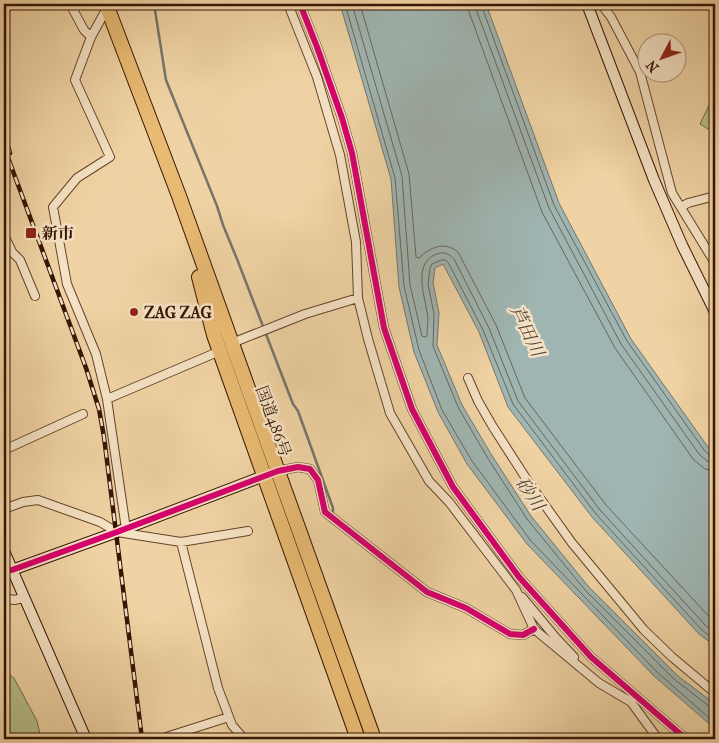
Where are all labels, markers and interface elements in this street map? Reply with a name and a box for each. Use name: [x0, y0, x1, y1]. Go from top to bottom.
north arrow: [636, 32, 686, 82]
text: N: [642, 56, 662, 76]
place label: 新市: [41, 224, 74, 243]
marker: 新市: [24, 226, 38, 240]
water label: 芦田川: [505, 302, 549, 362]
place label: ZAG ZAG: [144, 303, 212, 322]
marker: ZAG ZAG: [128, 306, 140, 318]
street label: 国道486号: [252, 383, 295, 459]
water label: 砂川: [511, 473, 549, 517]

